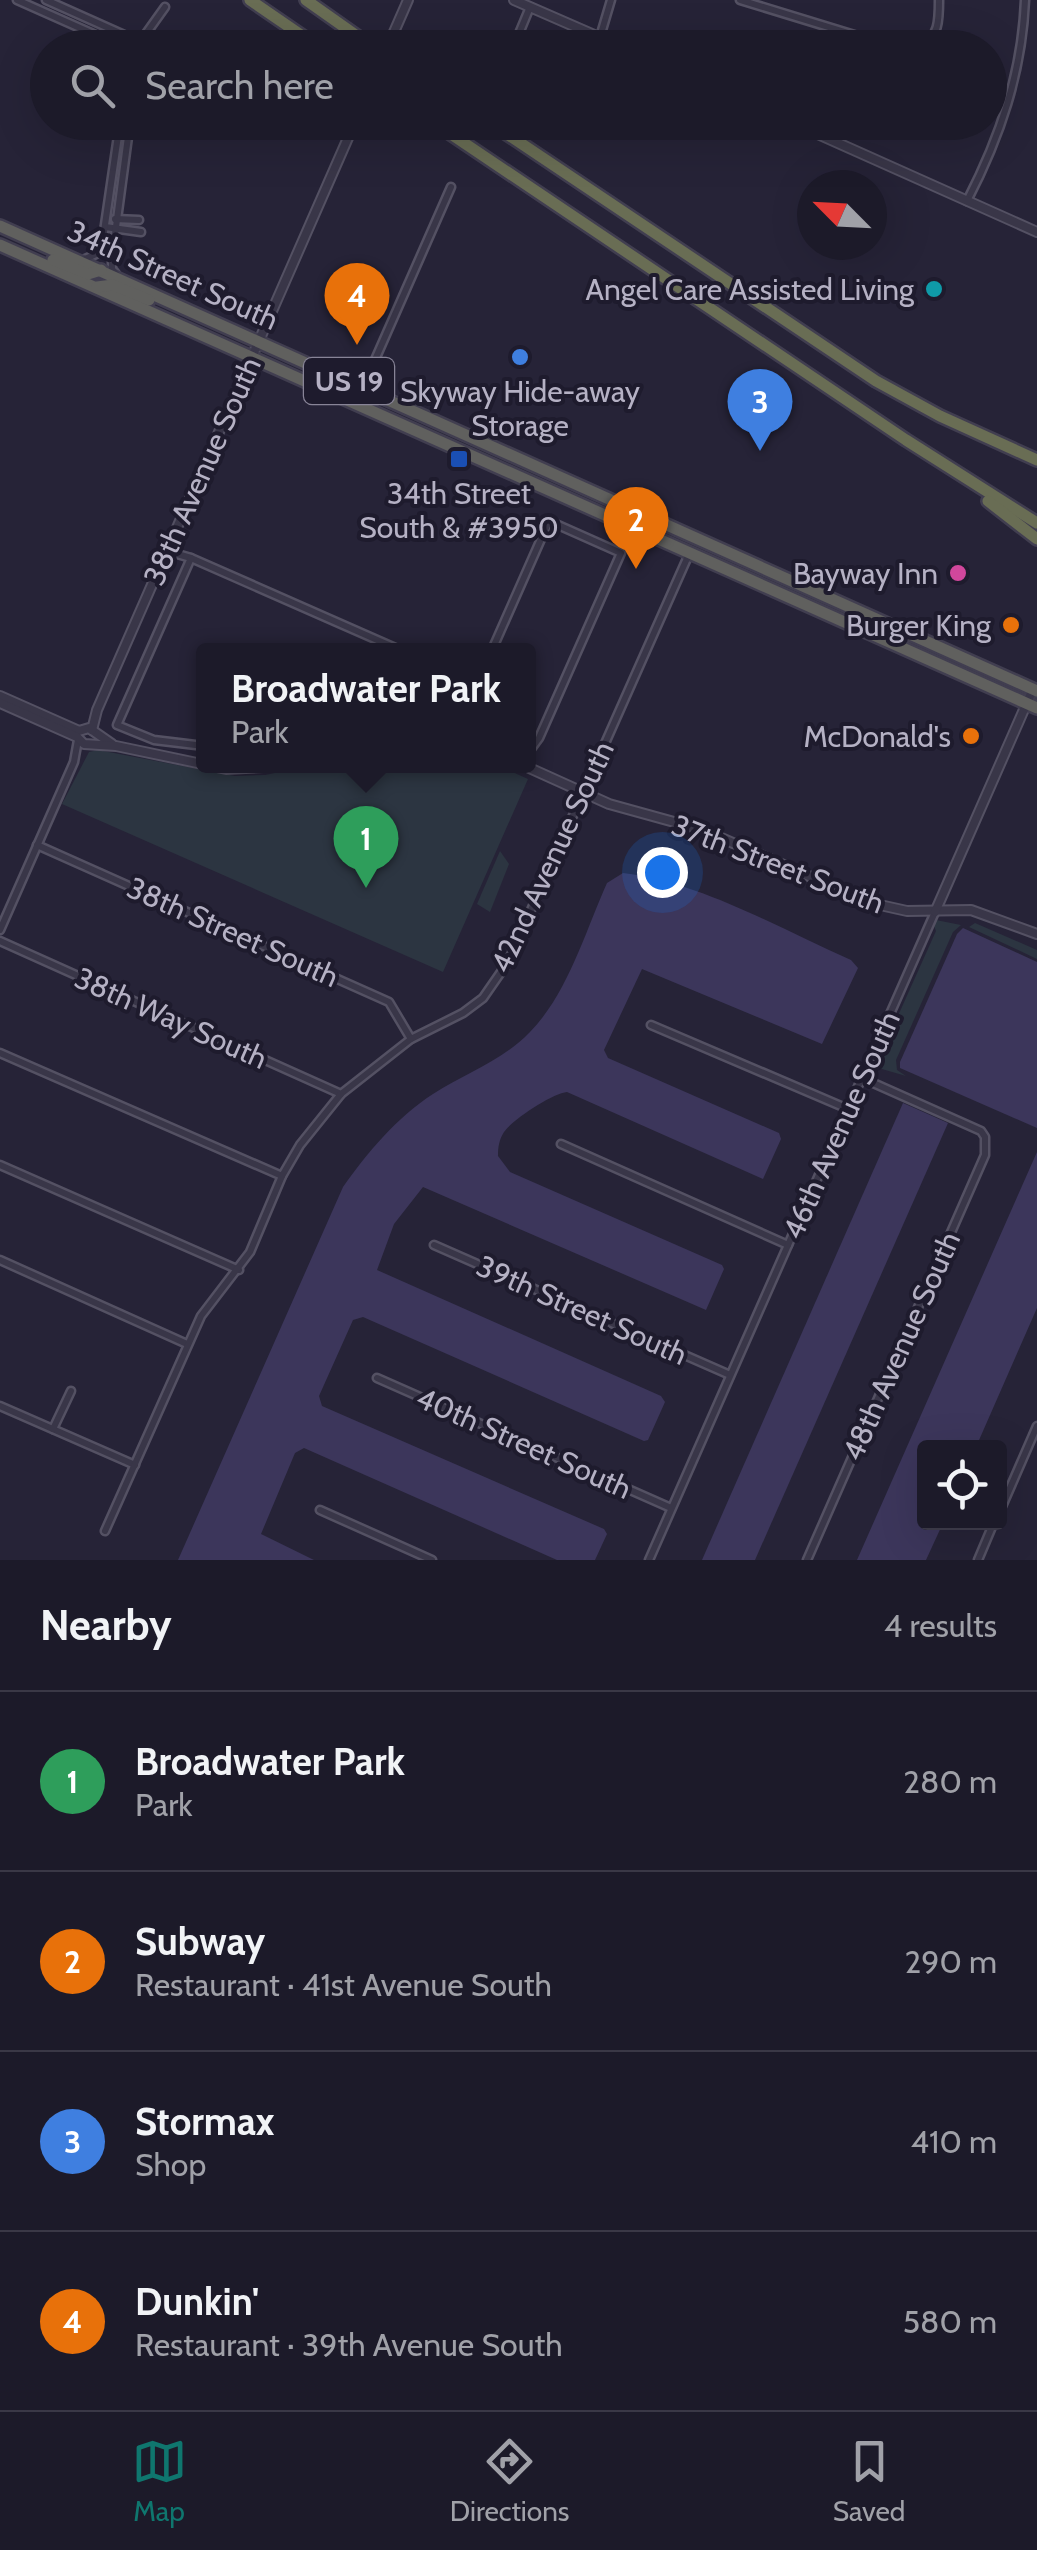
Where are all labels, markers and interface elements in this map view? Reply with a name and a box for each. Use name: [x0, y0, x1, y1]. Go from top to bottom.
search box: [30, 30, 1007, 140]
icon: search: [65, 58, 120, 113]
text: Search here: [145, 62, 334, 109]
north arrow: [797, 170, 887, 260]
street label: 34th Street South: [62, 212, 284, 338]
pin: 4: [324, 262, 390, 345]
place label: Angel Care Assisted Living: [585, 271, 915, 308]
marker: Angel Care Assisted Living: [923, 278, 945, 300]
marker: Skyway Hide-away Storage: [509, 346, 531, 368]
street label: 38th Avenue South: [135, 351, 269, 591]
road number: US 19: [304, 358, 394, 404]
pin: 3: [728, 368, 792, 451]
place label: Skyway Hide-away Storage: [400, 373, 640, 444]
marker: 34th Street South & #3950: [448, 448, 470, 470]
place label: 34th Street South & #3950: [359, 475, 559, 546]
pin: 2: [604, 486, 668, 569]
place label: Bayway Inn: [793, 555, 938, 592]
marker: Bayway Inn: [947, 562, 969, 584]
place label: Burger King: [846, 607, 992, 644]
marker: Burger King: [1000, 614, 1022, 636]
popup: [196, 643, 536, 773]
text: Broadwater Park: [231, 665, 501, 712]
text: Park: [231, 712, 289, 751]
place label: McDonald's: [804, 718, 951, 755]
marker: McDonald's: [960, 725, 982, 747]
street label: 42nd Avenue South: [482, 735, 622, 979]
pin: 1: [334, 806, 398, 888]
street label: 37th Street South: [667, 807, 889, 921]
your location: [637, 847, 688, 898]
street label: 38th Street South: [122, 869, 344, 995]
street label: 38th Way South: [69, 959, 273, 1077]
street label: 46th Avenue South: [774, 1005, 908, 1245]
street label: 48th Avenue South: [834, 1226, 968, 1466]
street label: 39th Street South: [471, 1247, 693, 1373]
street label: 40th Street South: [411, 1379, 637, 1507]
map controls: [917, 1440, 1007, 1530]
button: locate: [917, 1440, 1007, 1530]
text: Nearby: [40, 1599, 172, 1651]
text: 4 results: [884, 1606, 997, 1645]
text: Broadwater Park: [135, 1738, 405, 1785]
text: 1: [67, 1762, 78, 1801]
text: 280 m: [903, 1762, 997, 1801]
text: Park: [135, 1785, 193, 1824]
text: Subway: [135, 1918, 265, 1965]
text: 2: [64, 1942, 81, 1981]
text: 290 m: [904, 1942, 997, 1981]
text: Restaurant · 41st Avenue South: [135, 1965, 552, 2004]
text: Stormax: [135, 2098, 274, 2145]
text: 3: [64, 2122, 81, 2161]
text: 410 m: [910, 2122, 997, 2161]
text: Shop: [135, 2145, 206, 2184]
text: Dunkin': [135, 2278, 259, 2325]
text: 4: [63, 2302, 82, 2341]
text: 580 m: [903, 2302, 997, 2341]
text: Restaurant · 39th Avenue South: [135, 2325, 563, 2364]
tab: Map: [132, 2434, 187, 2528]
tab: Directions: [450, 2434, 569, 2528]
tab: Saved: [833, 2434, 905, 2528]

